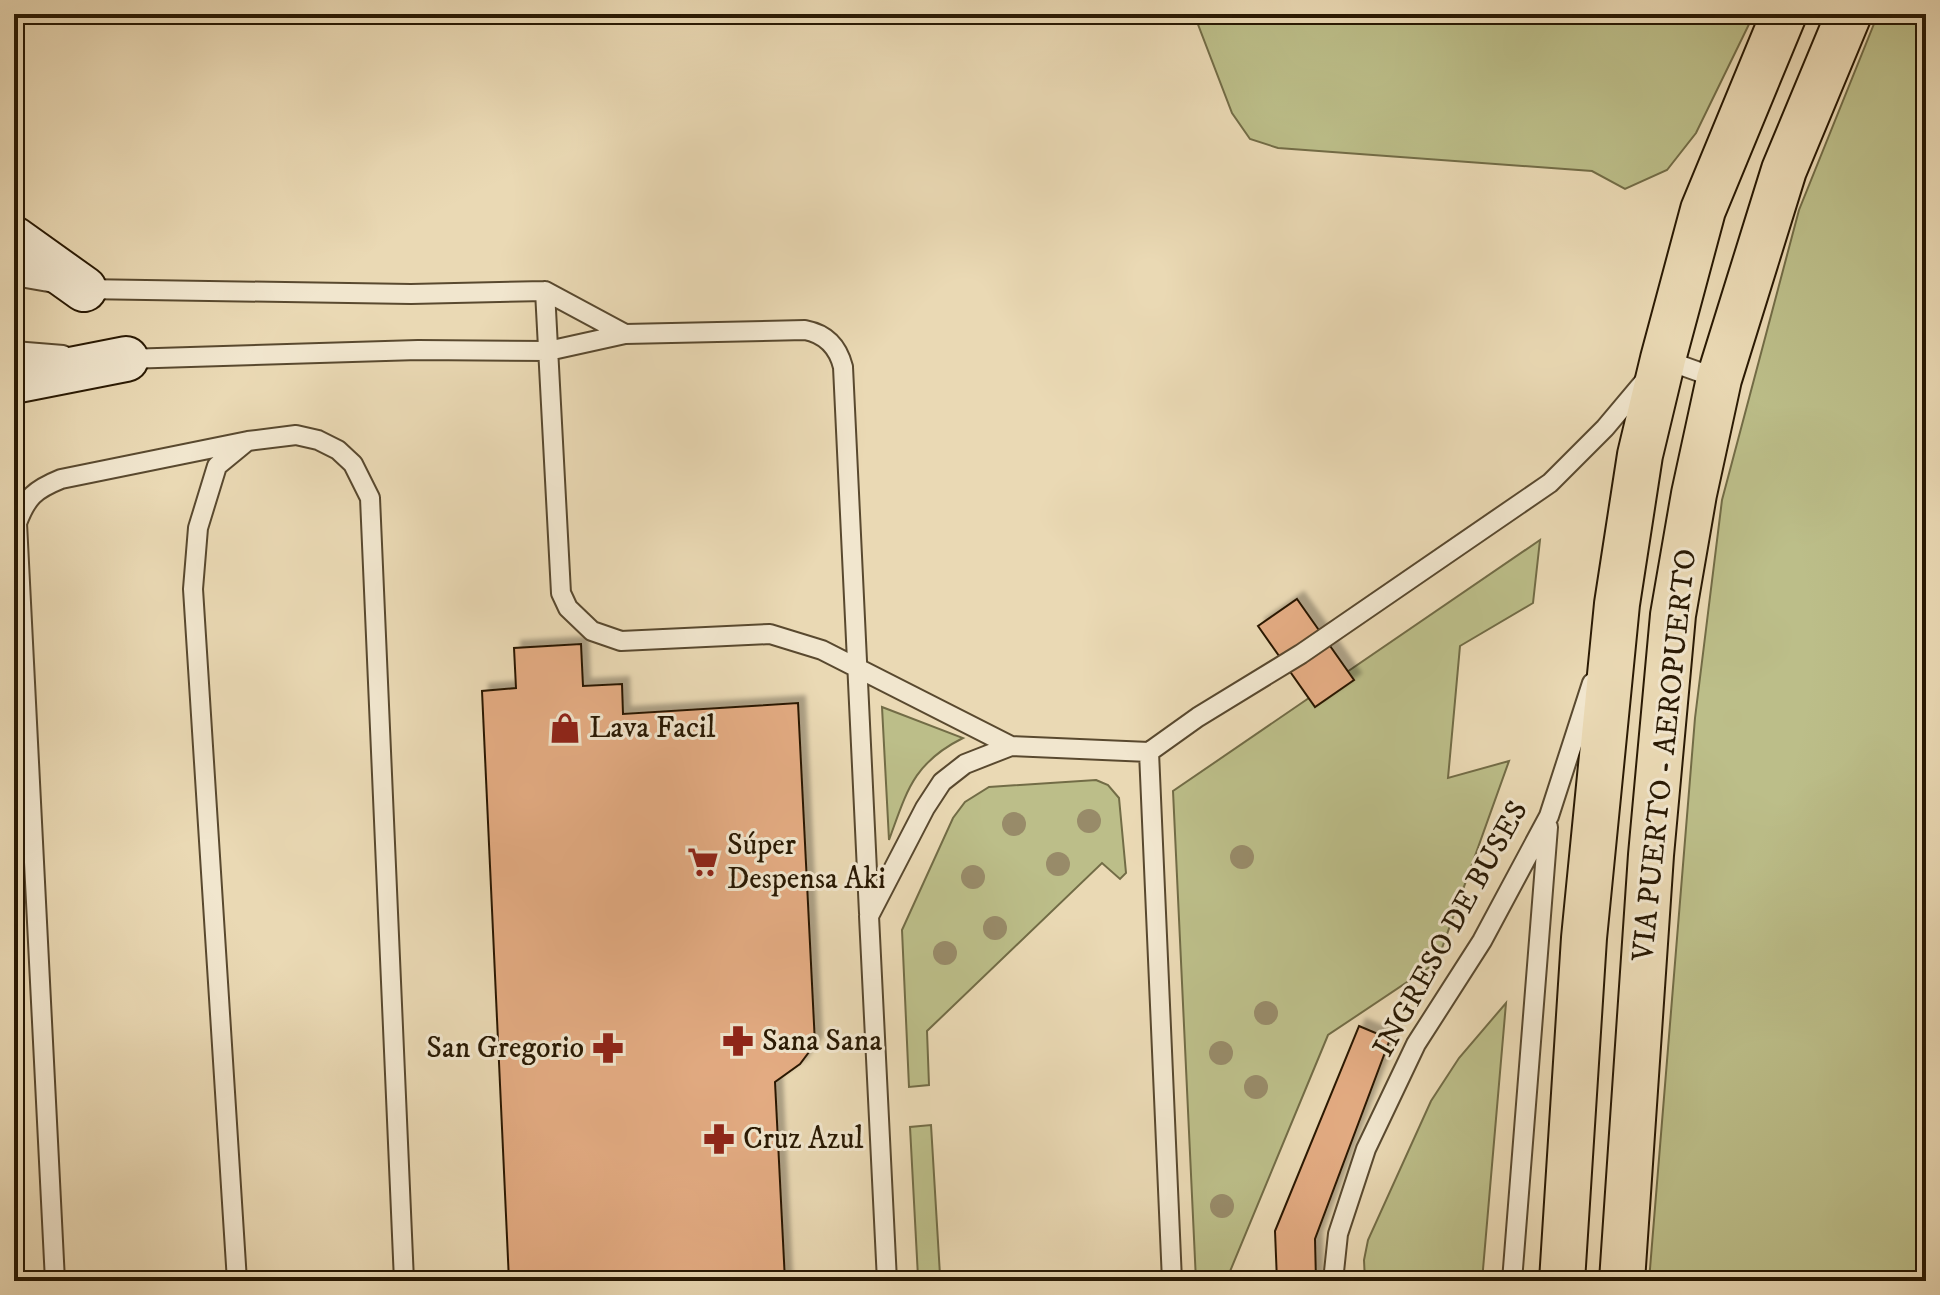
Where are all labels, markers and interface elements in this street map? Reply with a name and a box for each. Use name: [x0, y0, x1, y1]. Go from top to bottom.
street label: VIA PUERTO - AEROPUERTO: [1625, 547, 1705, 964]
place label: Lava Facil: [589, 710, 716, 747]
shop icon: Lava Facil: [548, 711, 582, 745]
street label: INGRESO DE BUSES: [1365, 795, 1537, 1063]
place label: Súper Despensa Aki: [727, 827, 886, 898]
supermarket icon: Súper Despensa Aki: [686, 845, 720, 879]
place label: Sana Sana: [762, 1023, 882, 1060]
pharmacy icon: Sana Sana: [721, 1024, 755, 1058]
place label: San Gregorio: [426, 1030, 584, 1067]
pharmacy icon: San Gregorio: [591, 1031, 625, 1065]
place label: Cruz Azul: [743, 1121, 863, 1158]
pharmacy icon: Cruz Azul: [702, 1122, 736, 1156]

